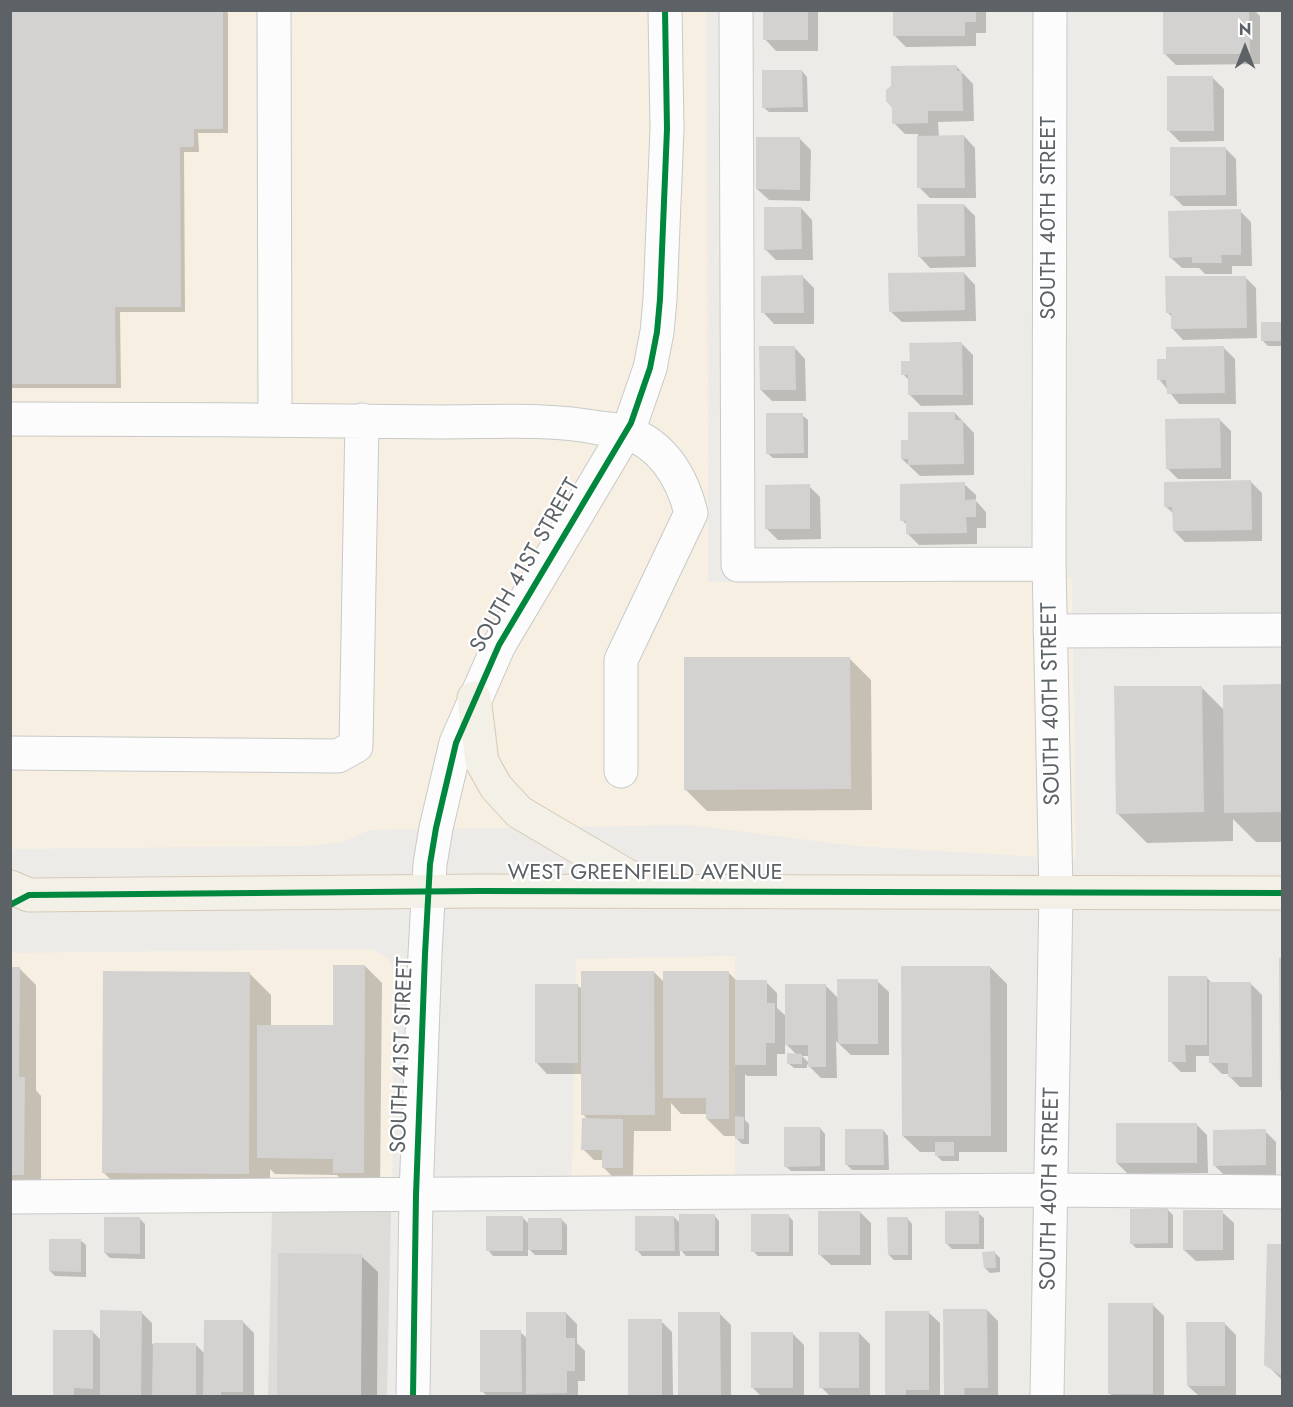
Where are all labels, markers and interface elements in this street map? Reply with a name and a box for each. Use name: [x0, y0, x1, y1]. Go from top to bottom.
north arrow: [1215, 18, 1275, 78]
text: N: [1239, 18, 1251, 41]
street label: SOUTH 40TH STREET: [1037, 116, 1063, 320]
street label: SOUTH 41ST STREET: [465, 474, 587, 658]
street label: SOUTH 40TH STREET: [1037, 602, 1067, 806]
street label: WEST GREENFIELD AVENUE: [507, 861, 783, 887]
street label: SOUTH 41ST STREET: [386, 956, 420, 1154]
street label: SOUTH 40TH STREET: [1036, 1087, 1066, 1291]

